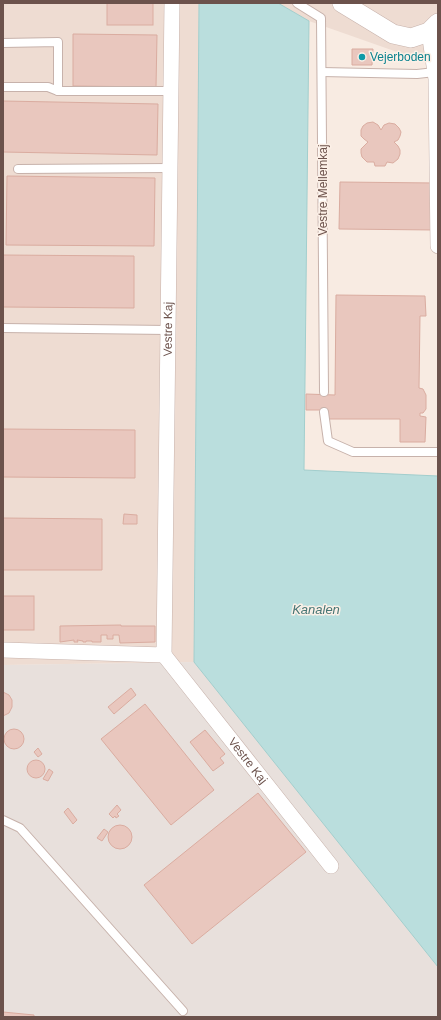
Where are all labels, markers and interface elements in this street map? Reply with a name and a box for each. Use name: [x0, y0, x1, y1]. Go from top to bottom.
place label: Vejerboden: [370, 50, 431, 64]
marker: Vejerboden: [357, 52, 367, 62]
street label: Vestre Mellemkaj: [316, 144, 330, 236]
street label: Vestre Kaj: [161, 302, 175, 357]
water label: Kanalen: [292, 602, 340, 617]
street label: Vestre Kaj: [225, 735, 270, 787]

